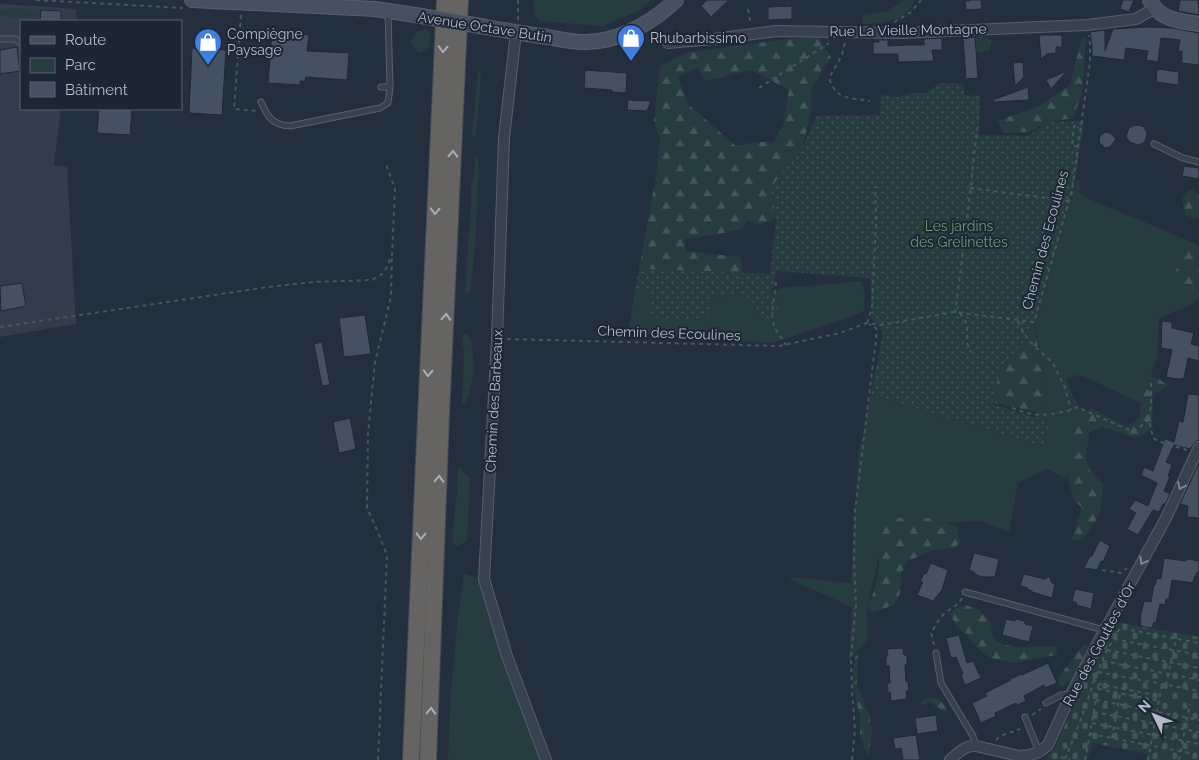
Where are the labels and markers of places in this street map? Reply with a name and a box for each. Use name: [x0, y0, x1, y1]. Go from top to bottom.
shop icon: Rhubarbissimo: [616, 23, 646, 62]
place label: Compiègne Paysage: [227, 26, 303, 58]
shop icon: Compiègne Paysage: [193, 27, 223, 66]
place label: Rhubarbissimo: [650, 30, 746, 46]

